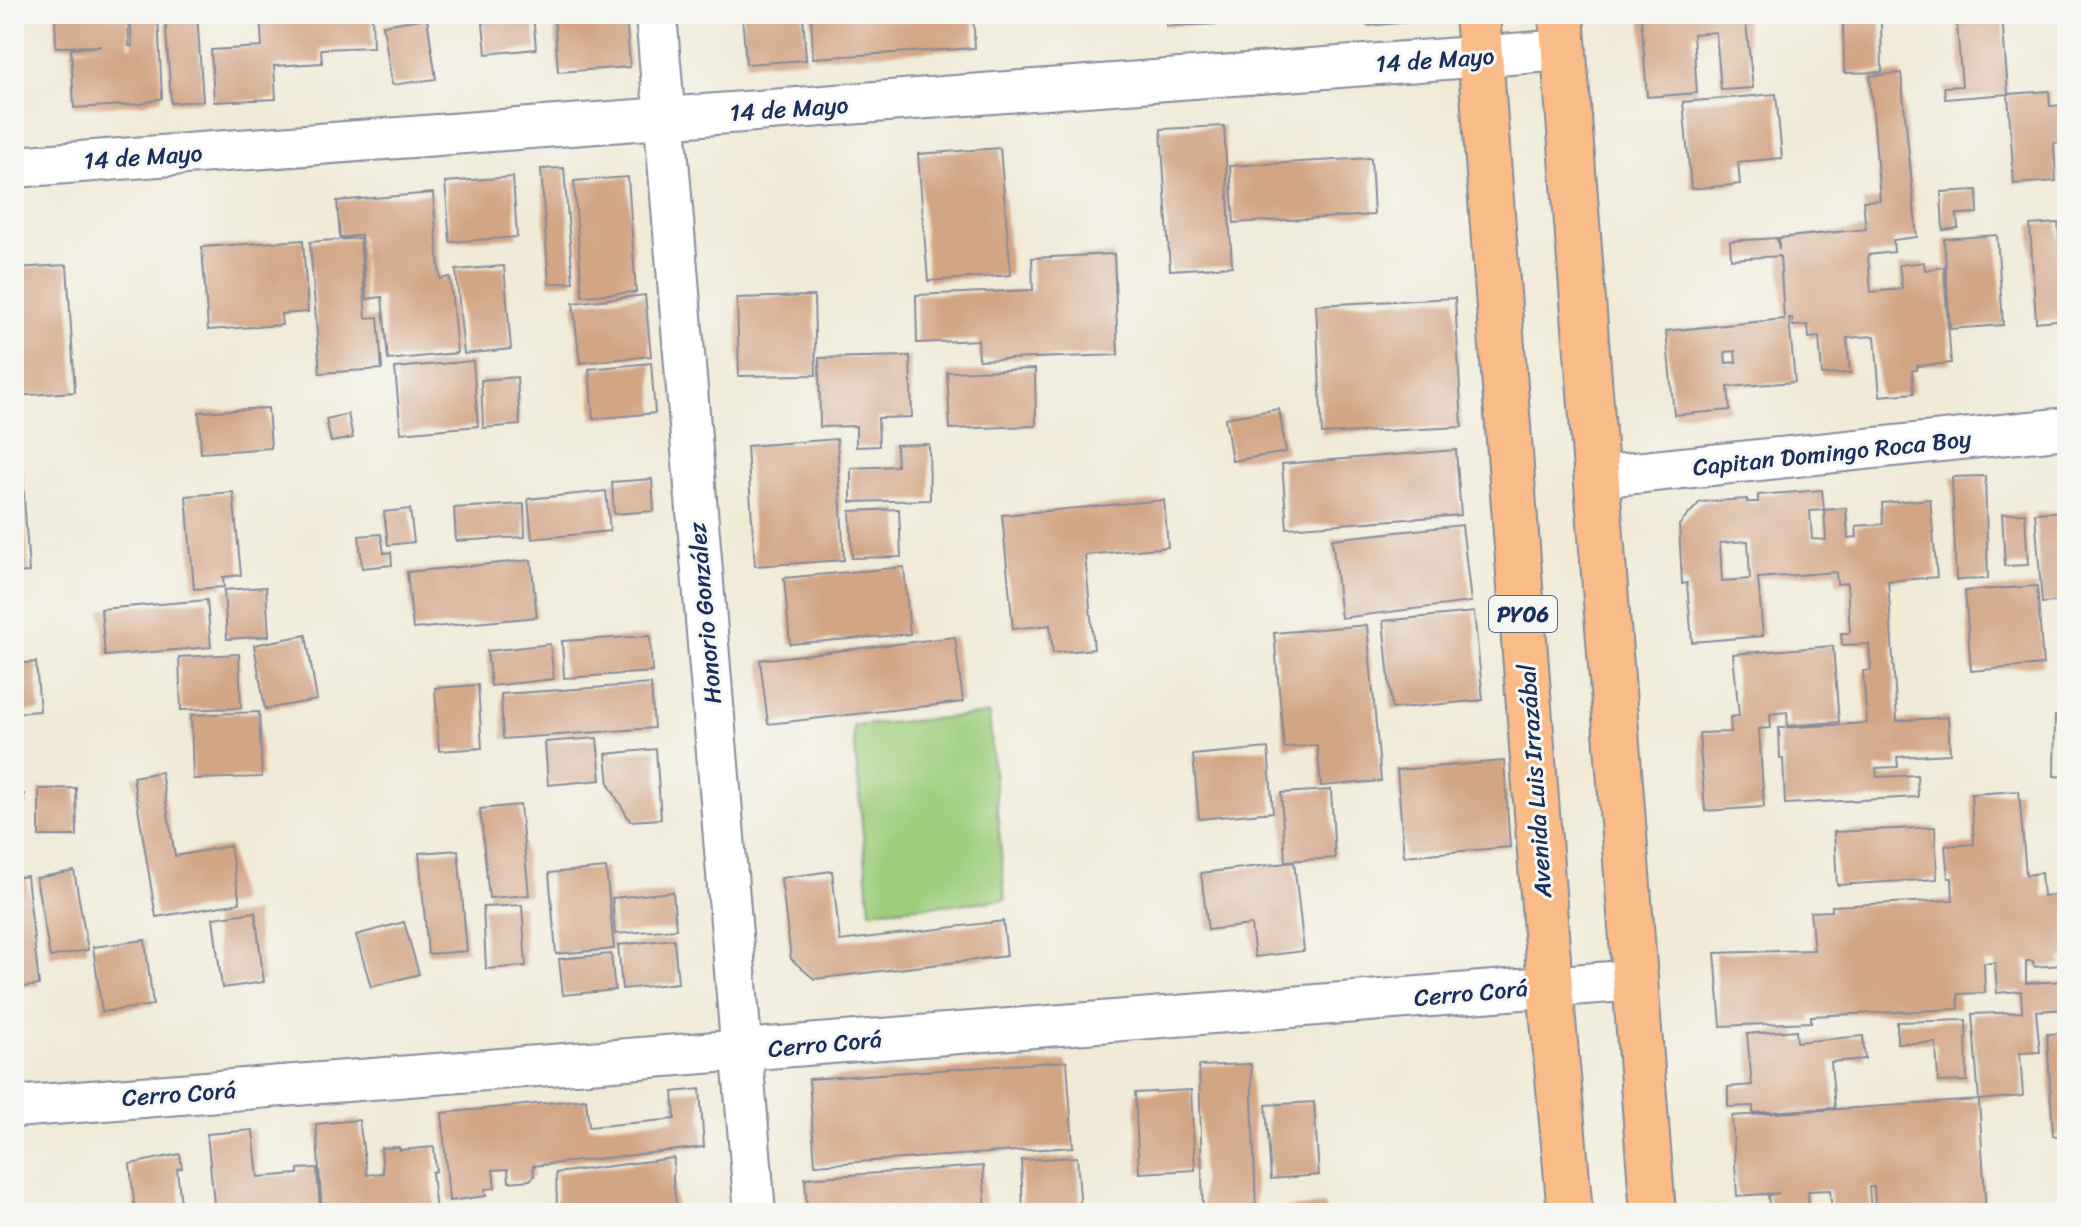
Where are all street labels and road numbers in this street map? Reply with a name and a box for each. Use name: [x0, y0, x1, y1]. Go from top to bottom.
street label: 14 de Mayo: [1374, 35, 1496, 85]
street label: 14 de Mayo: [728, 84, 850, 134]
street label: 14 de Mayo: [82, 132, 204, 182]
street label: Capitan Domingo Roca Boy: [1691, 417, 1974, 489]
street label: Honorio González: [676, 520, 734, 706]
road number: PY06: [1489, 596, 1557, 632]
street label: Avenida Luis Irrazábal: [1506, 662, 1564, 900]
street label: Cerro Corá: [1412, 967, 1530, 1019]
street label: Cerro Corá: [766, 1018, 884, 1070]
street label: Cerro Corá: [121, 1069, 237, 1119]

